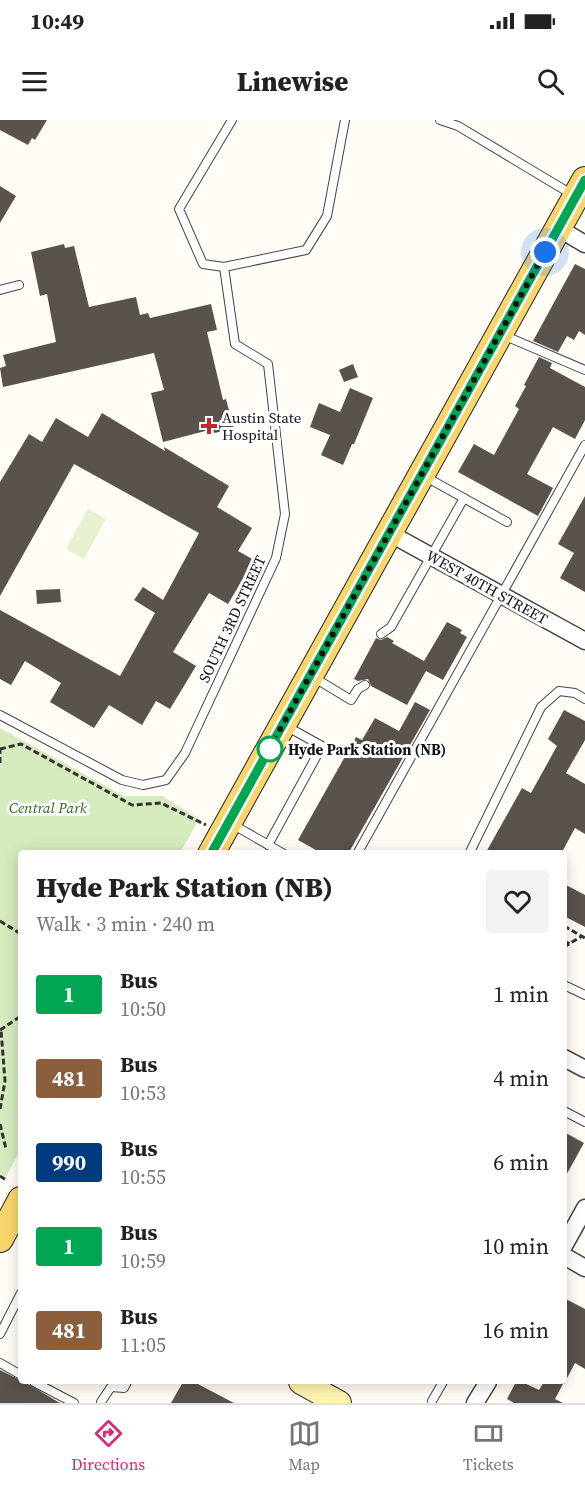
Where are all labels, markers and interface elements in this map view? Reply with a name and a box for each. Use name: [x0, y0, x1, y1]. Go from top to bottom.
text: 10:49: [30, 6, 84, 36]
text: Linewise: [237, 63, 348, 100]
icon: menu: [18, 65, 51, 98]
icon: search: [534, 65, 567, 98]
your location: [530, 237, 560, 267]
place label: Austin State Hospital: [222, 407, 302, 445]
marker: Austin State Hospital: [200, 417, 218, 435]
street label: WEST 40TH STREET: [422, 545, 552, 629]
street label: SOUTH 3RD STREET: [193, 552, 271, 686]
marker: Hyde Park Station (NB): [257, 736, 283, 762]
place label: Hyde Park Station (NB): [288, 739, 446, 760]
park label: Central Park: [9, 797, 88, 818]
text: Hyde Park Station (NB): [36, 868, 333, 906]
button: heart: [486, 870, 549, 933]
text: Walk · 3 min · 240 m: [36, 910, 215, 938]
text: Bus: [120, 965, 157, 995]
text: 1 min: [493, 979, 549, 1009]
text: 1: [63, 980, 75, 1009]
text: 10:50: [120, 995, 166, 1023]
text: Bus: [120, 1049, 157, 1079]
text: 4 min: [493, 1063, 549, 1093]
text: 481: [52, 1064, 86, 1093]
text: 10:53: [120, 1079, 166, 1107]
text: Bus: [120, 1133, 157, 1163]
text: 6 min: [493, 1147, 549, 1177]
text: 990: [52, 1148, 86, 1177]
text: 10:55: [120, 1163, 166, 1191]
text: Bus: [120, 1217, 157, 1247]
text: 10 min: [482, 1231, 549, 1261]
text: 1: [63, 1232, 75, 1261]
text: 10:59: [120, 1247, 166, 1275]
text: Bus: [120, 1301, 157, 1331]
text: 16 min: [482, 1315, 549, 1345]
text: 481: [52, 1316, 86, 1345]
text: 11:05: [120, 1331, 166, 1359]
tab: Directions: [71, 1417, 145, 1475]
tab: Map: [288, 1417, 321, 1475]
tab: Tickets: [463, 1417, 514, 1475]

